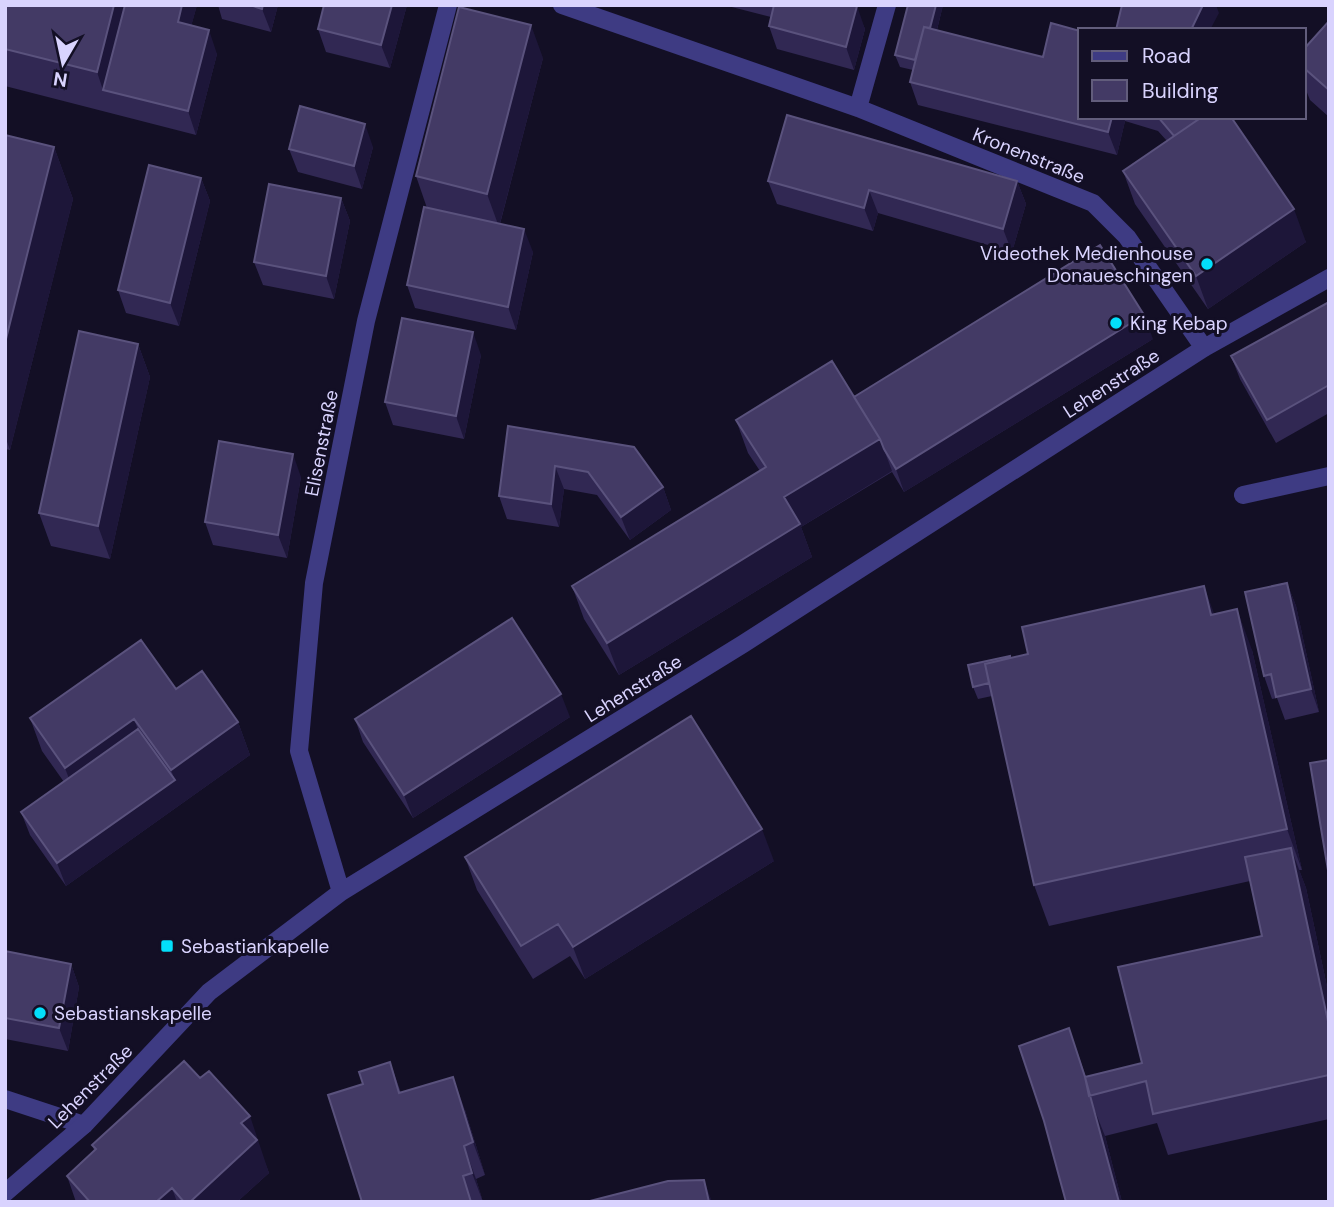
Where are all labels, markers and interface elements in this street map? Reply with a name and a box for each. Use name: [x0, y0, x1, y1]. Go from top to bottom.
north arrow: [28, 28, 98, 98]
legend: [1078, 28, 1306, 119]
text: Road: [1142, 42, 1191, 70]
text: N: [52, 66, 69, 93]
text: Building: [1142, 77, 1219, 105]
street label: Kronenstraße: [969, 122, 1089, 189]
place label: Videothek Medienhouse Donaueschingen: [980, 241, 1193, 288]
marker: Videothek Medienhouse Donaueschingen: [1199, 256, 1215, 272]
place label: King Kebap: [1130, 311, 1228, 336]
marker: King Kebap: [1108, 315, 1124, 331]
street label: Lehenstraße: [1058, 343, 1164, 424]
street label: Elisenstraße: [299, 388, 344, 498]
street label: Lehenstraße: [580, 649, 687, 728]
place label: Sebastiankapelle: [181, 934, 329, 959]
marker: Sebastiankapelle: [159, 938, 175, 954]
place label: Sebastianskapelle: [54, 1001, 212, 1026]
marker: Sebastianskapelle: [32, 1005, 48, 1021]
street label: Lehenstraße: [43, 1039, 138, 1134]

